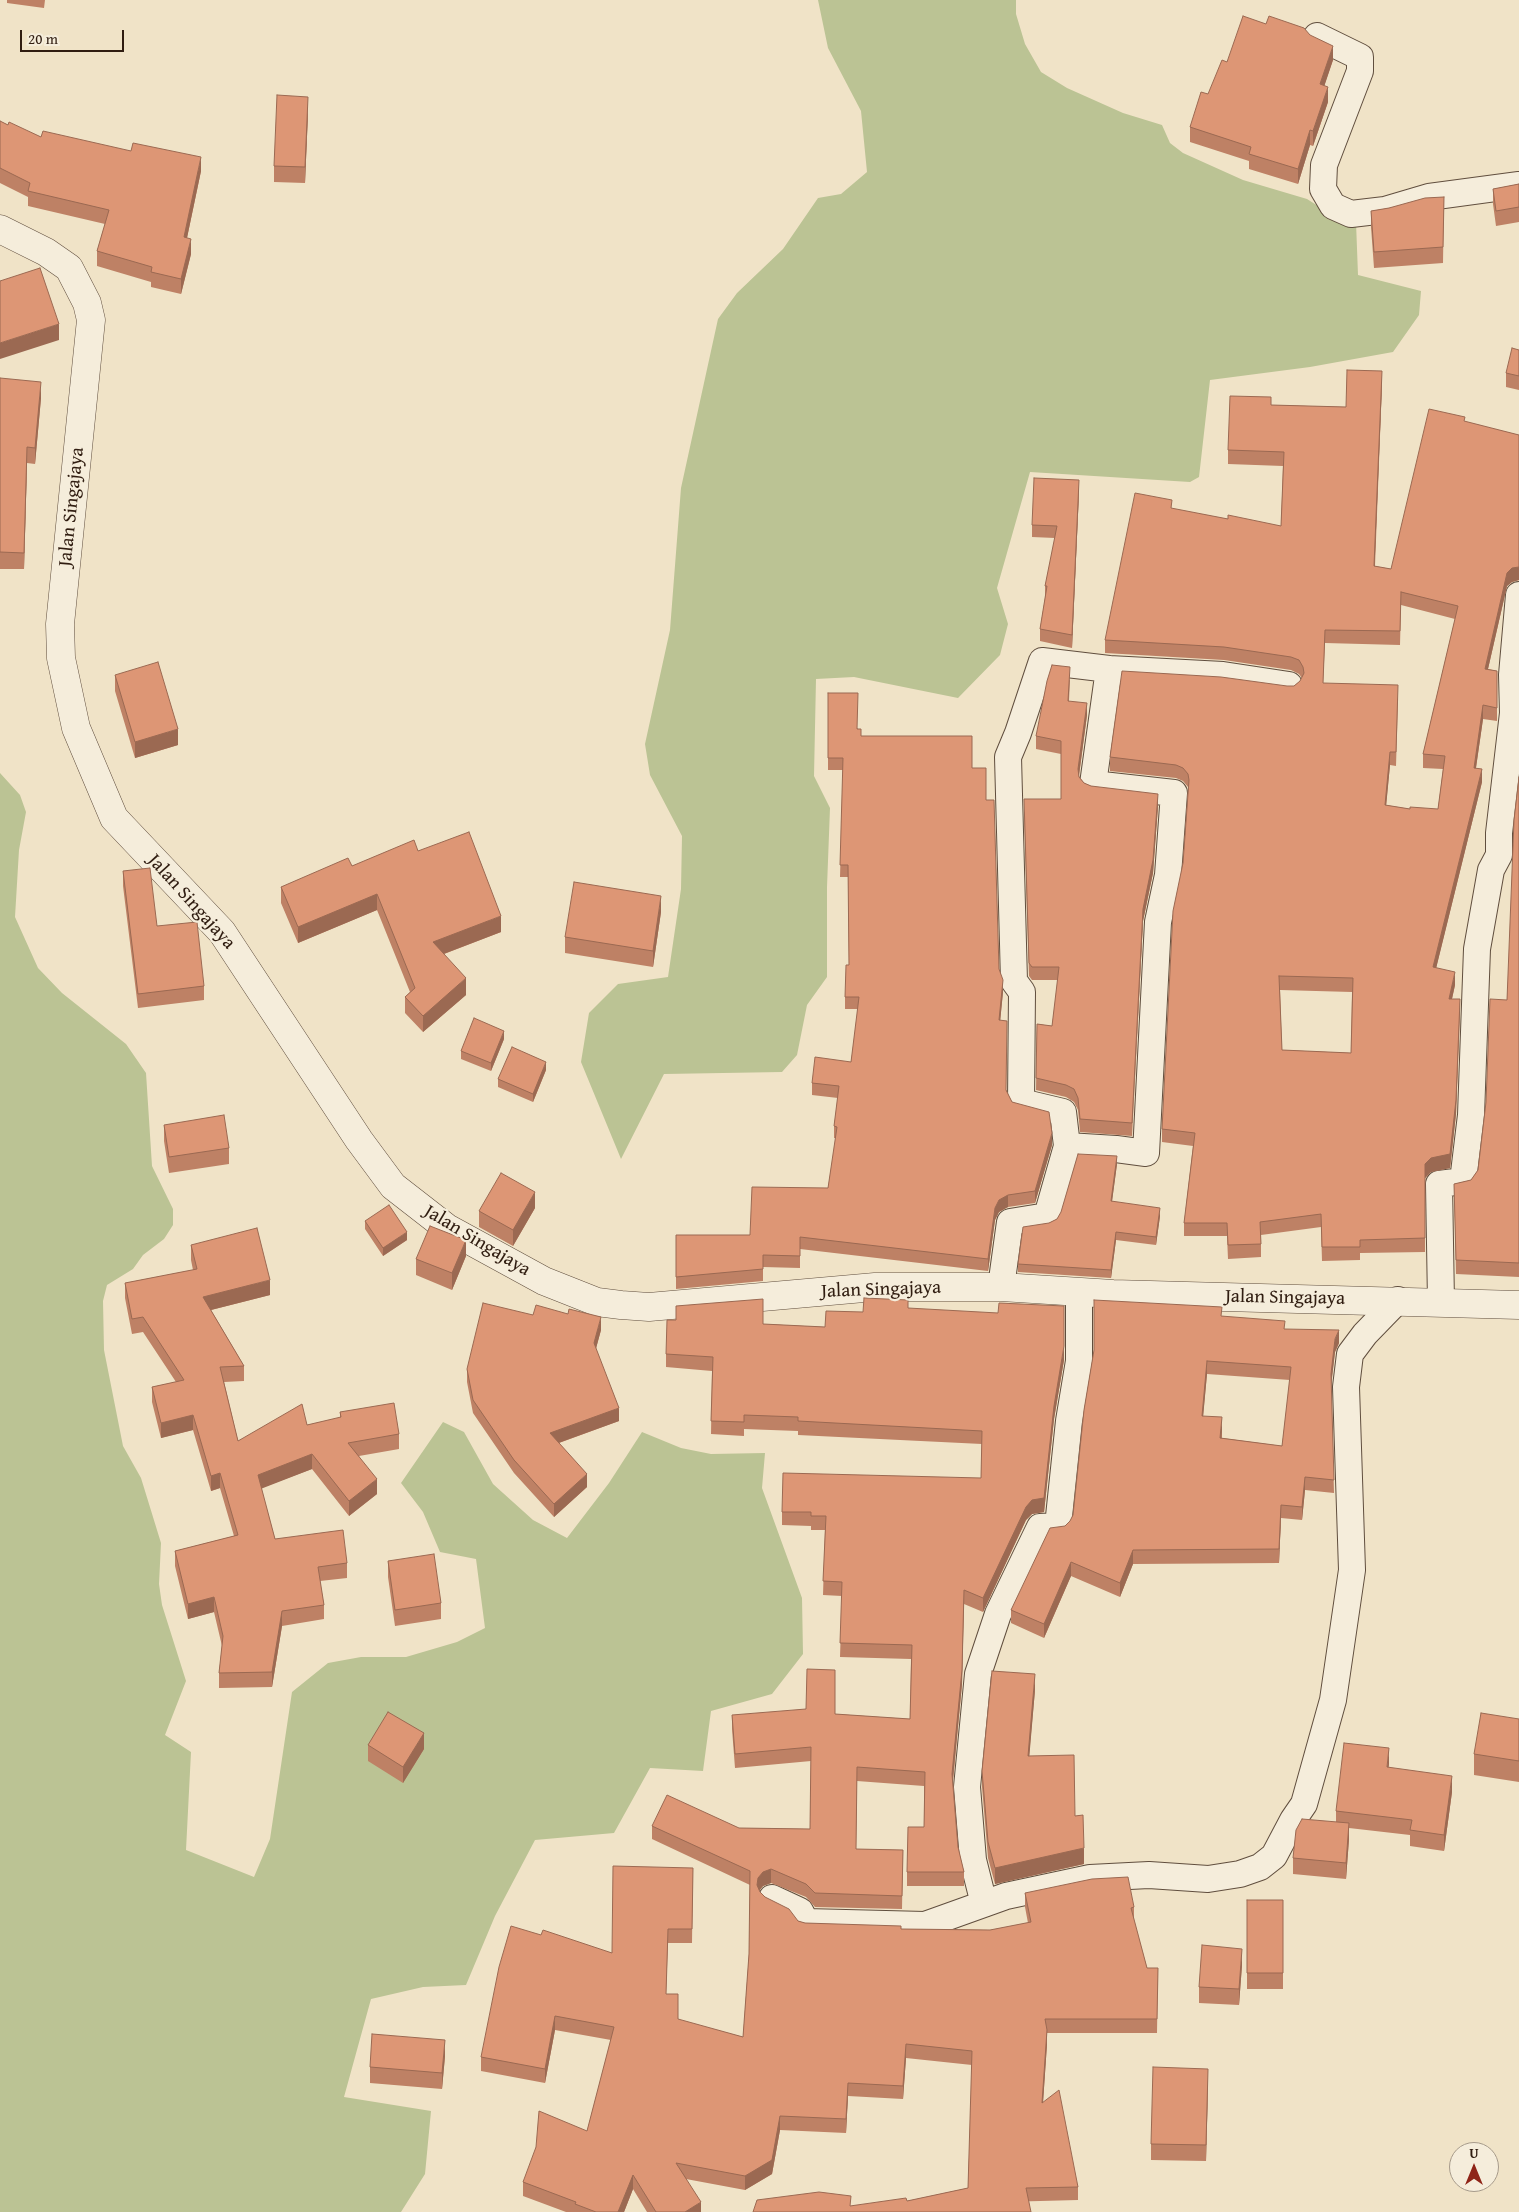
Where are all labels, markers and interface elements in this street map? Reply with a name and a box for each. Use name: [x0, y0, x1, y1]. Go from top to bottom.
scale bar: [22, 20, 126, 52]
text: 20 m: [28, 28, 58, 49]
street label: Jalan Singajaya: [54, 446, 90, 568]
street label: Jalan Singajaya: [142, 850, 240, 954]
street label: Jalan Singajaya: [420, 1200, 534, 1282]
street label: Jalan Singajaya: [821, 1277, 941, 1303]
street label: Jalan Singajaya: [1225, 1286, 1345, 1310]
north arrow: [1449, 2142, 1499, 2192]
text: U: [1469, 2143, 1479, 2163]

